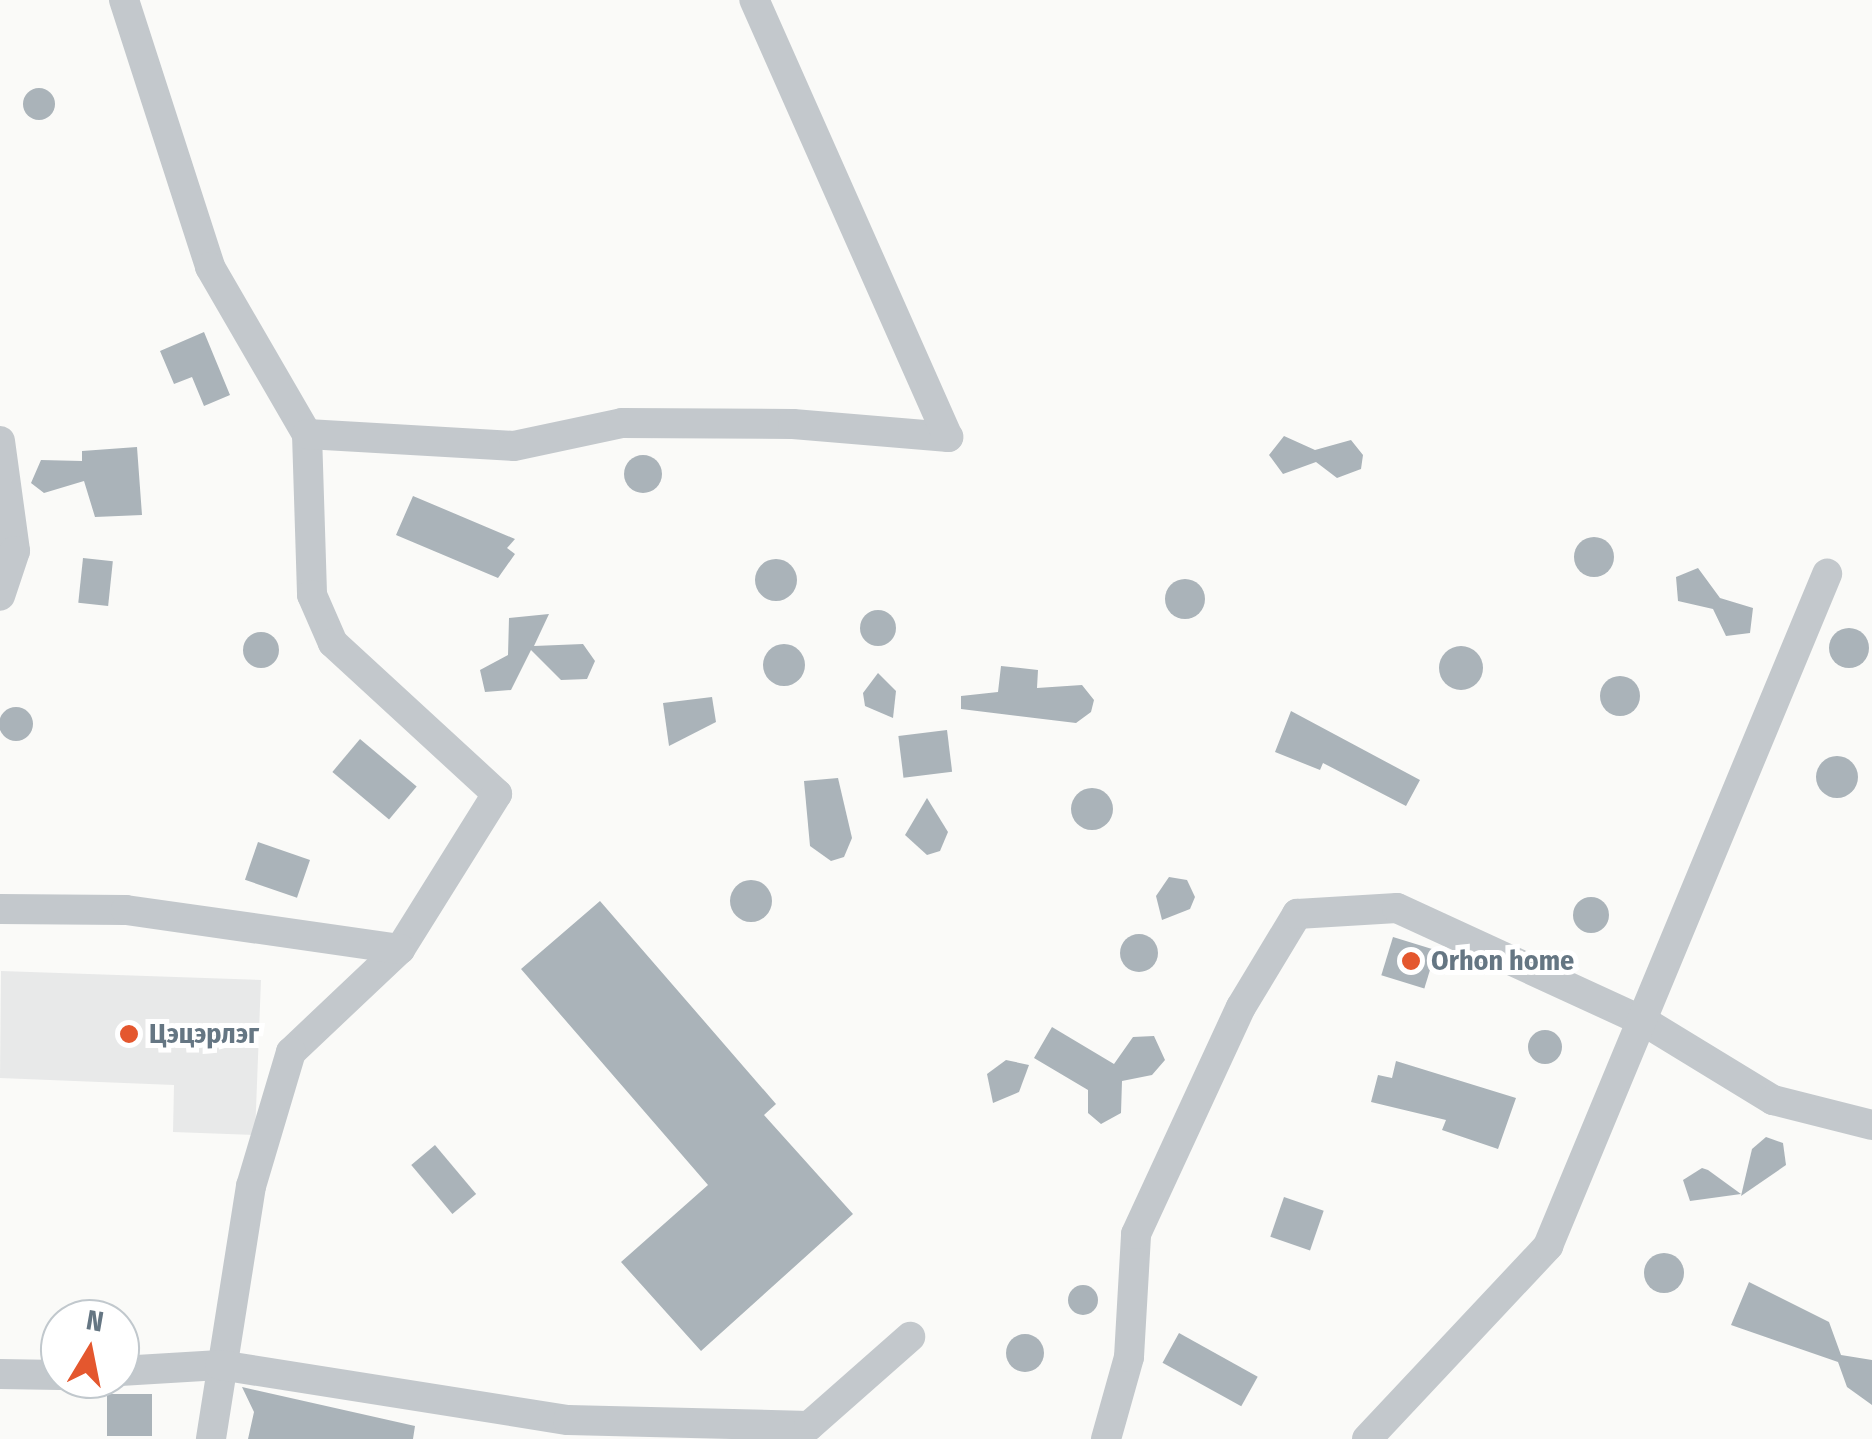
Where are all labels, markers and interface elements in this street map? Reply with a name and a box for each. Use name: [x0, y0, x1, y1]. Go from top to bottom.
place label: Orhon home: [1431, 944, 1574, 978]
marker: Orhon home: [1400, 950, 1422, 972]
place label: Цэцэрлэг: [149, 1017, 259, 1051]
marker: Цэцэрлэг: [118, 1023, 140, 1045]
north arrow: [40, 1299, 140, 1399]
text: N: [84, 1303, 106, 1339]

